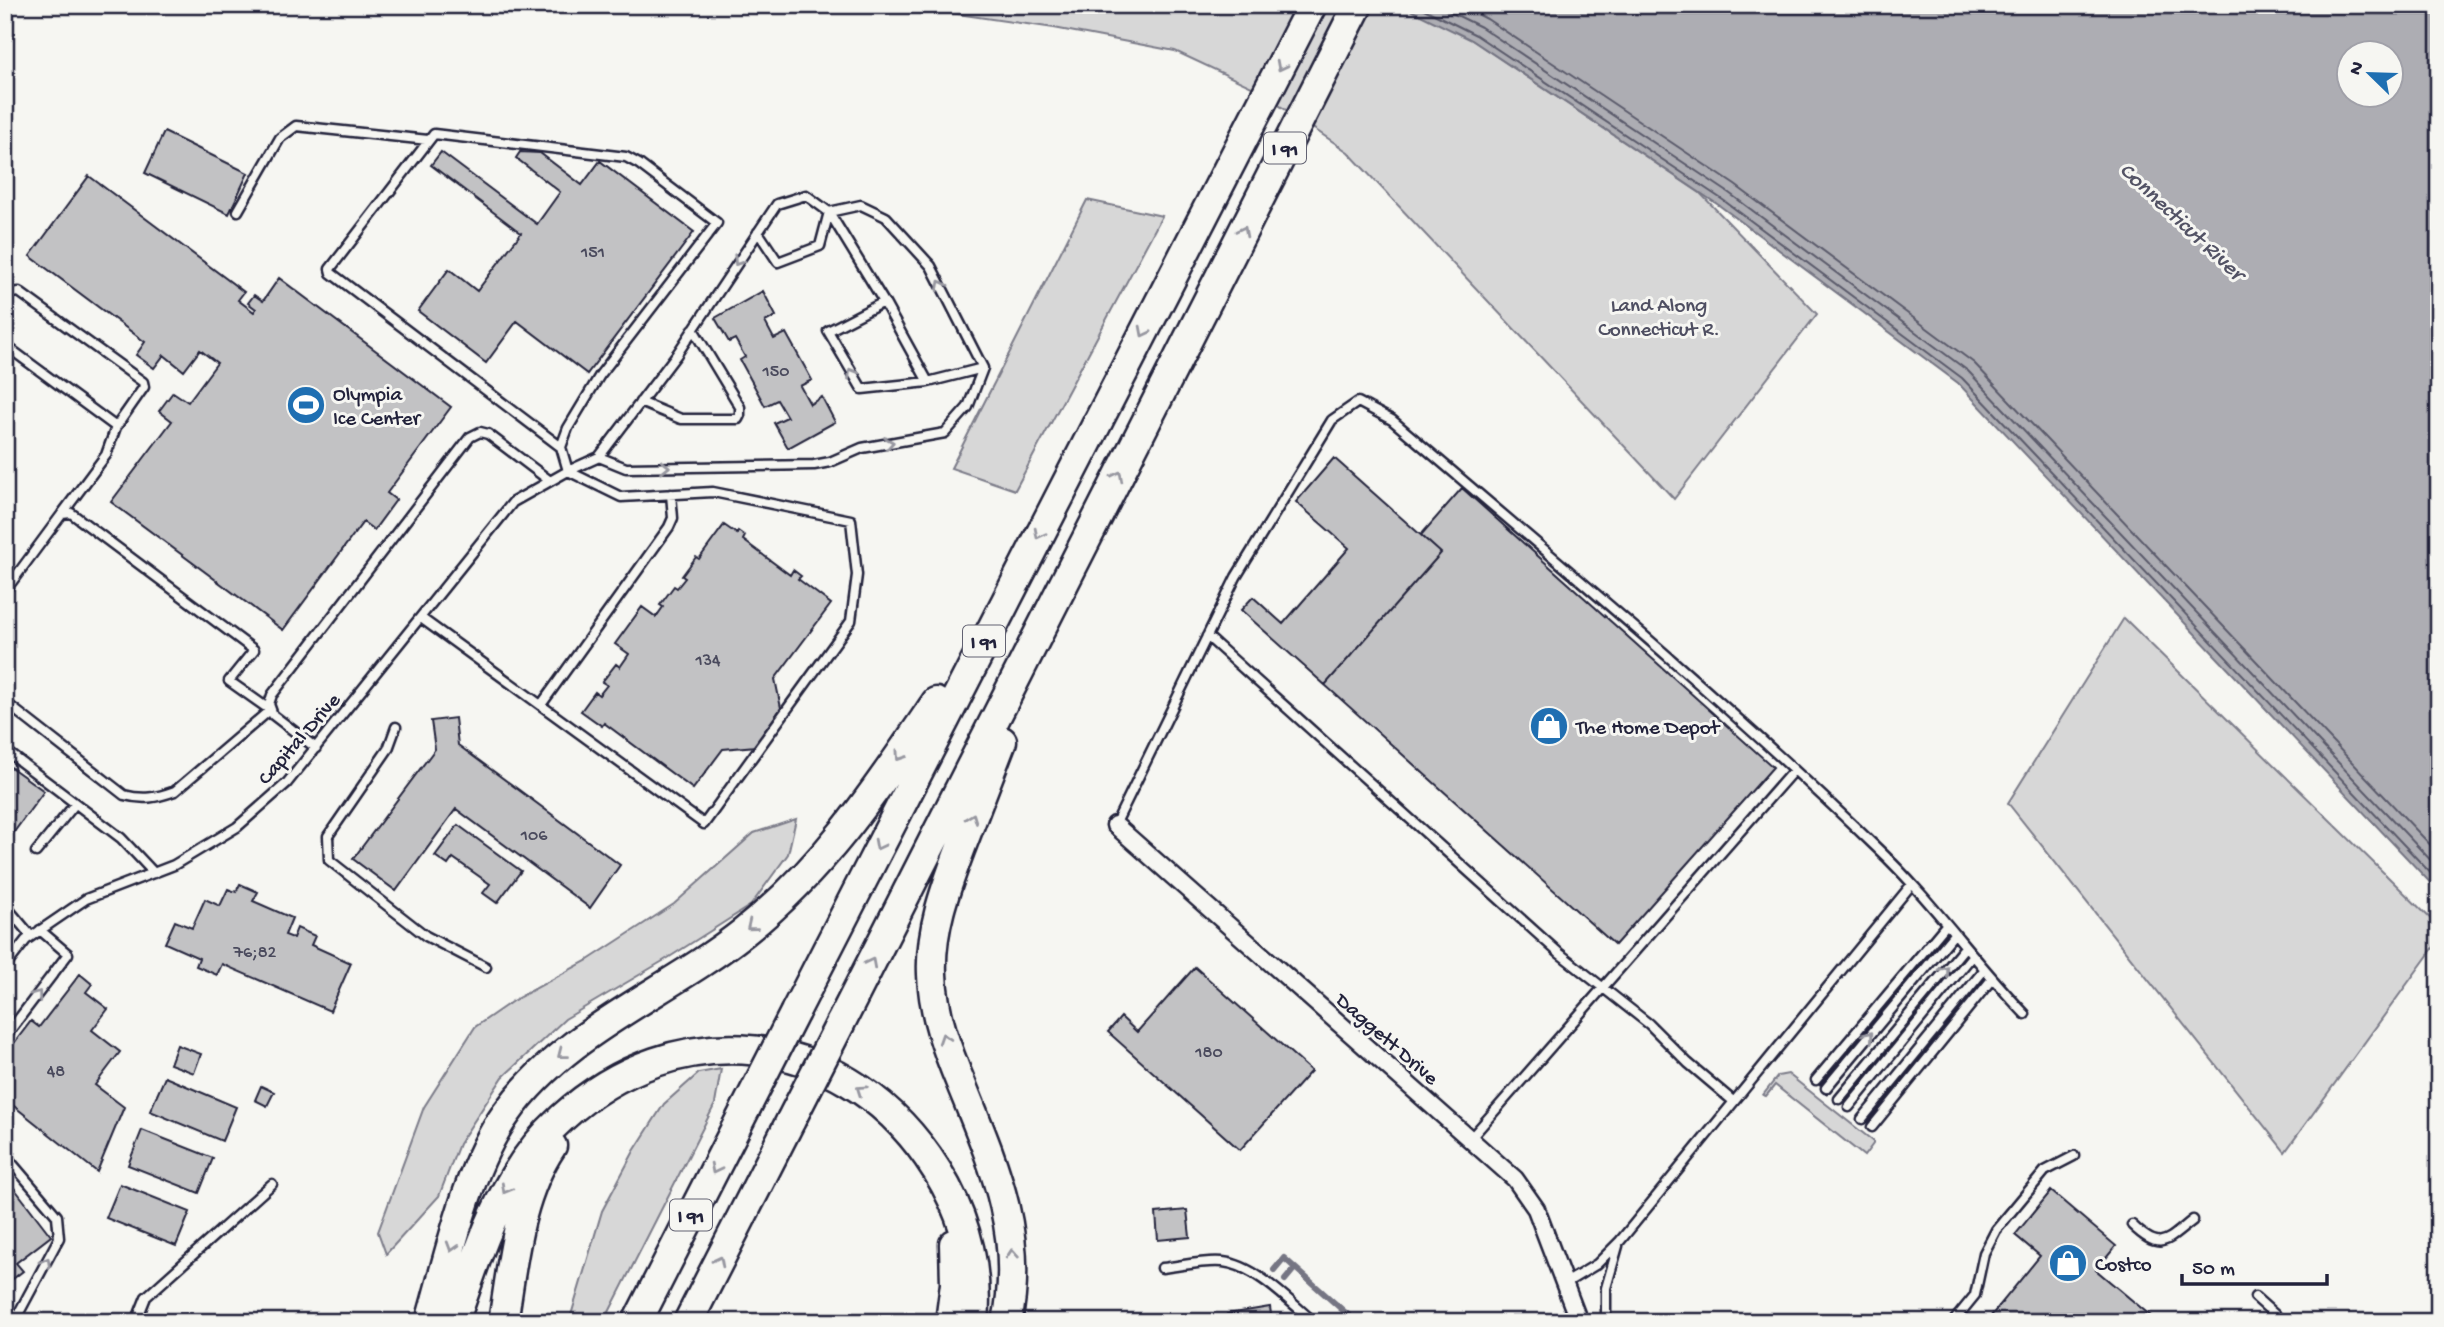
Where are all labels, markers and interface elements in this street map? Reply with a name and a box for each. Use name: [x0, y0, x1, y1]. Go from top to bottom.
north arrow: [2336, 38, 2406, 108]
one-way arrow: [1275, 59, 1289, 71]
text: N: [2345, 59, 2371, 79]
road number: I 91: [1264, 132, 1306, 164]
water label: Connecticut River: [2113, 158, 2252, 291]
one-way arrow: [1234, 225, 1248, 238]
house number: 151: [580, 243, 605, 264]
one-way arrow: [734, 253, 746, 266]
one-way arrow: [935, 280, 949, 292]
park label: Land Along Connecticut R.: [1598, 295, 1720, 344]
one-way arrow: [1139, 325, 1153, 337]
house number: 150: [762, 362, 789, 383]
one-way arrow: [848, 367, 861, 380]
sports icon: Olympia Ice Center: [285, 384, 327, 426]
place label: Olympia Ice Center: [333, 384, 422, 433]
one-way arrow: [883, 436, 895, 451]
one-way arrow: [660, 459, 671, 475]
one-way arrow: [1110, 471, 1124, 483]
one-way arrow: [1034, 527, 1048, 539]
road number: I 91: [963, 626, 1005, 656]
house number: 134: [694, 651, 721, 672]
street label: Capital Drive: [254, 688, 348, 791]
shop icon: The Home Depot: [1528, 705, 1570, 747]
place label: The Home Depot: [1575, 717, 1722, 742]
one-way arrow: [895, 748, 908, 761]
one-way arrow: [964, 813, 978, 825]
house number: 106: [520, 826, 548, 847]
one-way arrow: [874, 838, 888, 850]
one-way arrow: [746, 918, 758, 931]
house number: 76;82: [233, 943, 277, 964]
one-way arrow: [863, 958, 877, 970]
one-way arrow: [1937, 967, 1949, 980]
street label: Daggett Drive: [1328, 988, 1443, 1093]
one-way arrow: [29, 991, 41, 1003]
one-way arrow: [1861, 1031, 1874, 1043]
one-way arrow: [938, 1032, 952, 1045]
house number: 180: [1194, 1043, 1223, 1064]
one-way arrow: [558, 1045, 570, 1058]
house number: 48: [47, 1062, 65, 1083]
one-way arrow: [856, 1085, 869, 1098]
one-way arrow: [710, 1161, 723, 1174]
one-way arrow: [501, 1181, 514, 1194]
road number: I 91: [670, 1200, 712, 1231]
one-way arrow: [446, 1241, 461, 1253]
shop icon: Costco: [2047, 1242, 2089, 1284]
scale bar: [2182, 1243, 2327, 1287]
one-way arrow: [1005, 1248, 1020, 1259]
place label: Costco: [2095, 1254, 2152, 1279]
one-way arrow: [38, 1256, 51, 1269]
one-way arrow: [711, 1256, 724, 1268]
text: 50 m: [2192, 1258, 2235, 1283]

